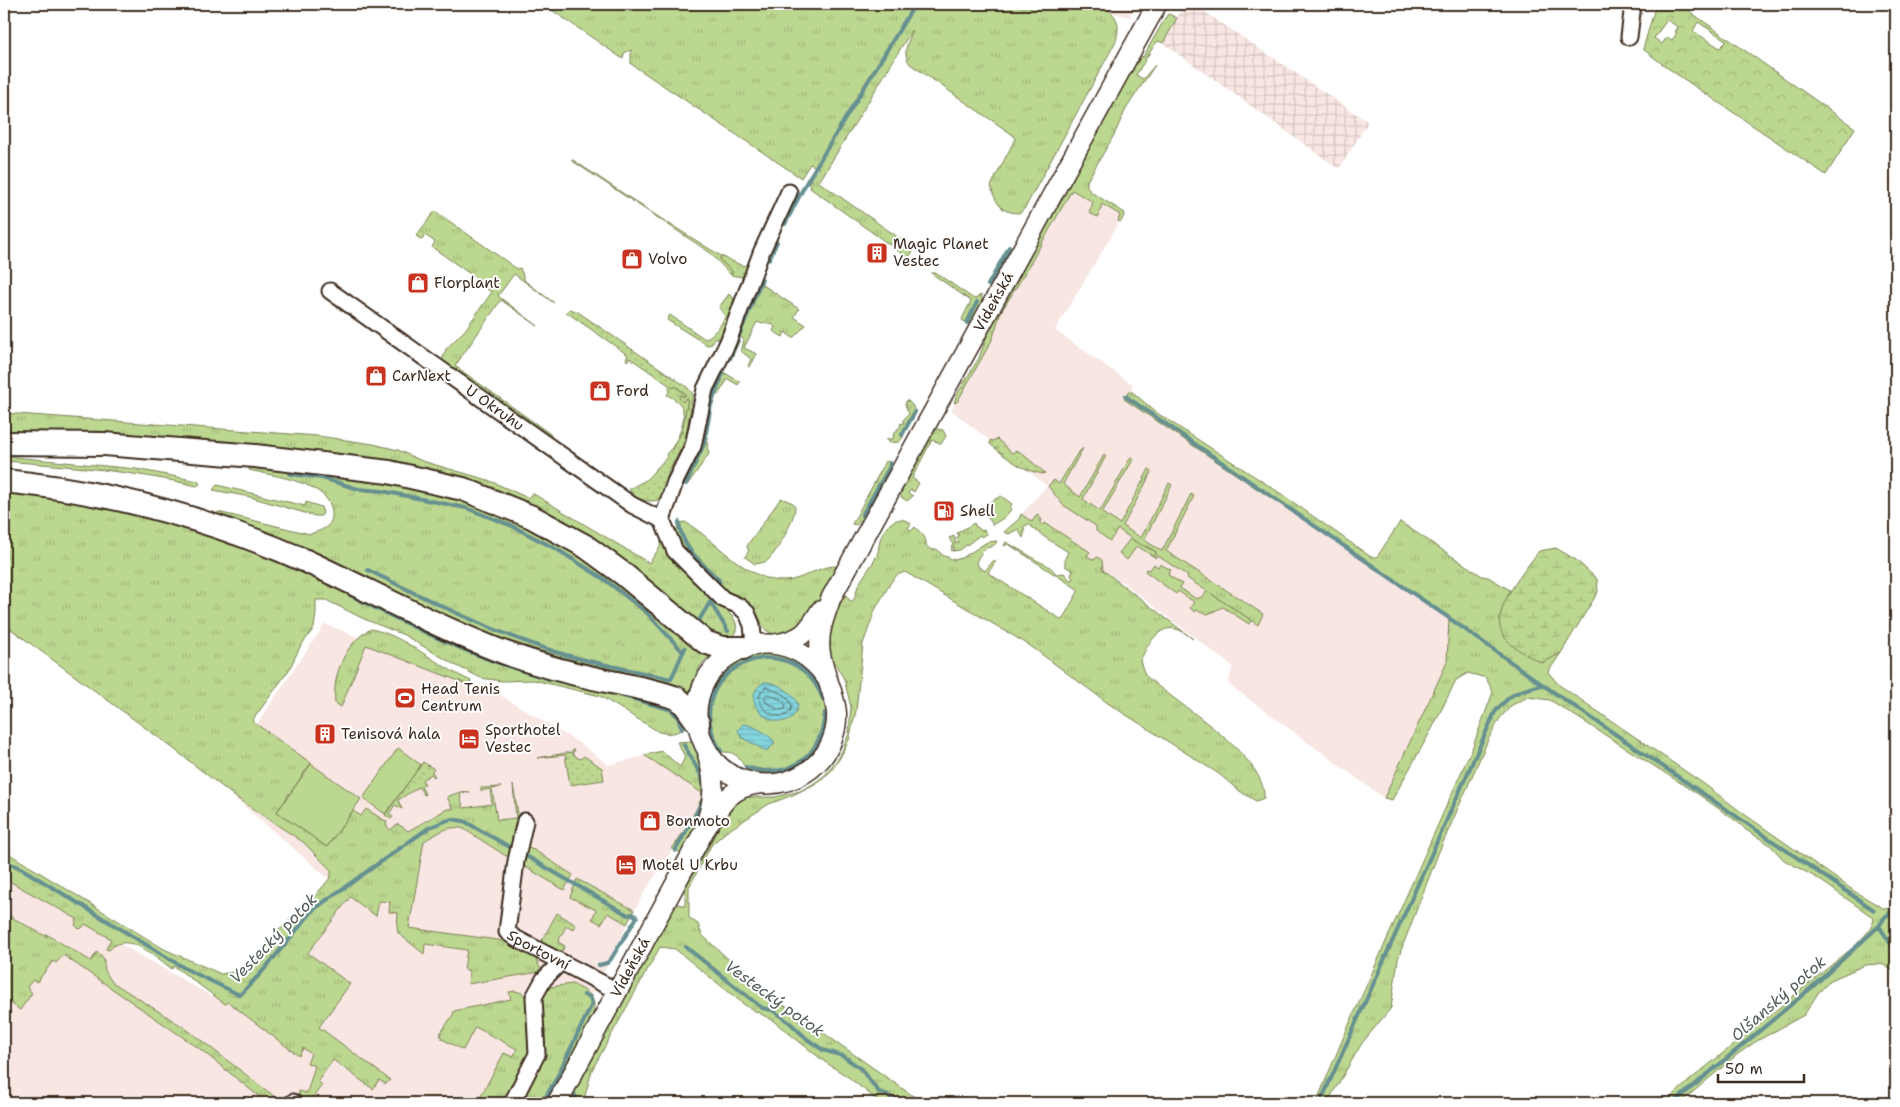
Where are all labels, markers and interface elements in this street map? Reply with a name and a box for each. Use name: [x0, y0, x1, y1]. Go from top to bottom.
place label: Magic Planet Vestec: [893, 234, 989, 271]
building icon: Magic Planet Vestec: [865, 241, 889, 265]
shop icon: Volvo: [620, 247, 644, 271]
place label: Volvo: [648, 249, 687, 269]
street label: Vídeňská: [969, 268, 1018, 335]
shop icon: Florplant: [406, 271, 430, 295]
place label: Florplant: [434, 273, 500, 293]
shop icon: CarNext: [364, 364, 388, 388]
place label: CarNext: [392, 366, 451, 386]
shop icon: Ford: [588, 379, 612, 403]
street label: U Okruhu: [462, 380, 528, 435]
place label: Ford: [616, 381, 649, 401]
fuel station icon: Shell: [932, 499, 956, 523]
place label: Shell: [960, 501, 995, 521]
place label: Head Tenis Centrum: [421, 679, 500, 716]
sports icon: Head Tenis Centrum: [393, 686, 417, 710]
place label: Sporthotel Vestec: [485, 720, 561, 757]
building icon: Tenisová hala: [313, 722, 337, 746]
place label: Tenisová hala: [341, 724, 441, 744]
hotel icon: Sporthotel Vestec: [457, 727, 481, 751]
shop icon: Bonmoto: [638, 809, 662, 833]
place label: Bonmoto: [666, 811, 730, 831]
hotel icon: Motel U Krbu: [614, 853, 638, 877]
place label: Motel U Krbu: [642, 855, 738, 875]
water label: Vestecký potok: [225, 889, 322, 988]
street label: Sportovní: [503, 925, 574, 975]
street label: Vídeňská: [606, 933, 655, 1001]
water label: Olšanský potok: [1726, 951, 1830, 1046]
water label: Vestecký potok: [721, 955, 829, 1042]
scale bar: [1718, 1052, 1804, 1084]
text: 50 m: [1725, 1059, 1763, 1079]

